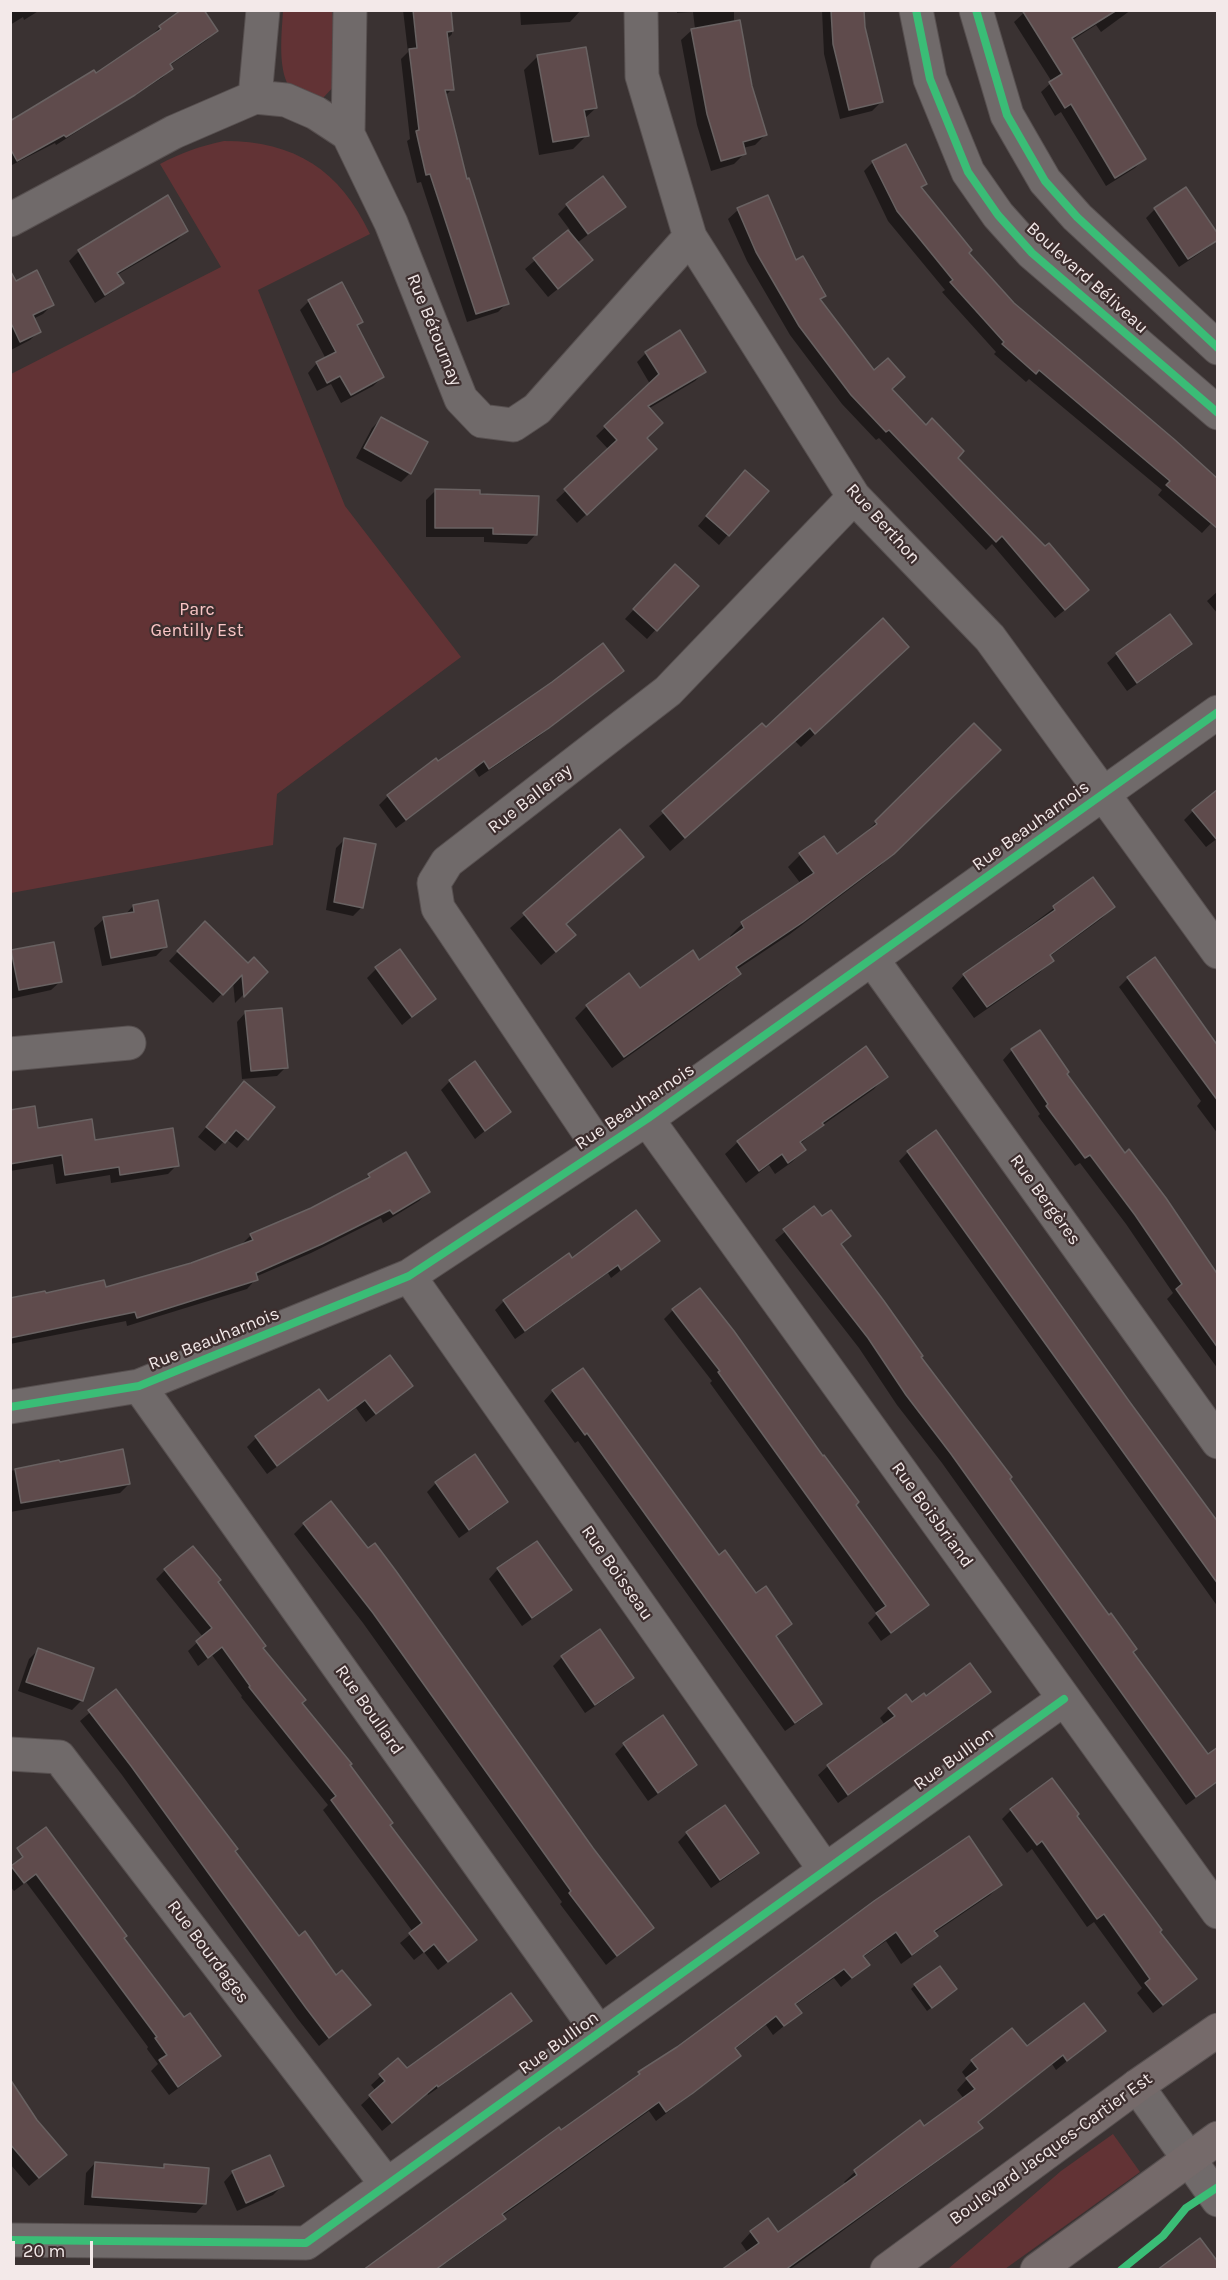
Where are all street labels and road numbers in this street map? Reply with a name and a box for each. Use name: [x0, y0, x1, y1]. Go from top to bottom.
street label: Boulevard Béliveau: [1022, 218, 1152, 338]
street label: Rue Bétournay: [402, 271, 466, 389]
street label: Rue Berthon: [841, 479, 925, 569]
street label: Rue Balleray: [484, 760, 576, 838]
street label: Rue Beauharnois: [968, 776, 1094, 876]
street label: Rue Beauharnois: [571, 1059, 699, 1155]
street label: Rue Bergères: [1005, 1150, 1085, 1250]
street label: Rue Beauharnois: [145, 1303, 283, 1375]
street label: Rue Boisbriand: [886, 1458, 978, 1572]
street label: Rue Boisseau: [576, 1521, 658, 1625]
street label: Rue Boullard: [330, 1661, 408, 1759]
street label: Rue Bullion: [910, 1723, 998, 1795]
street label: Rue Bourdages: [162, 1896, 254, 2008]
street label: Rue Bullion: [515, 2007, 603, 2079]
street label: Boulevard Jacques-Cartier Est: [945, 2068, 1157, 2230]

